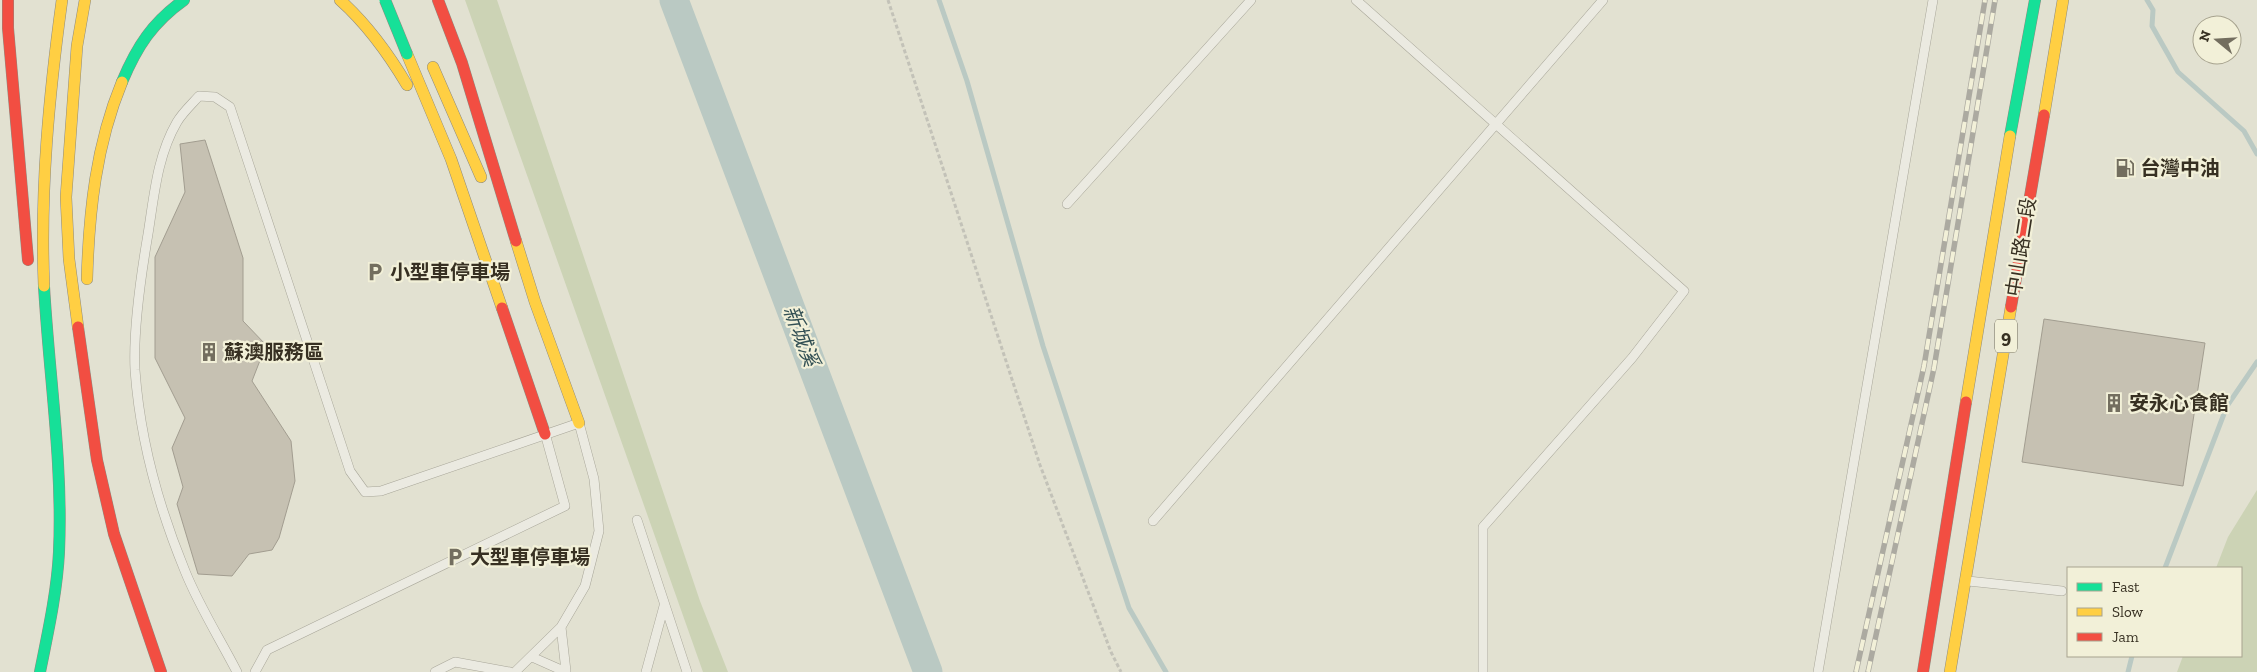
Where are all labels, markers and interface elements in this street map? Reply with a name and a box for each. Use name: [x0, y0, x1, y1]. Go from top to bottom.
north arrow: [2192, 15, 2242, 65]
text: N: [2195, 28, 2215, 44]
place label: 台灣中油: [2140, 156, 2220, 180]
fuel station icon: 台灣中油: [2114, 157, 2136, 179]
street label: 中山路二段: [2001, 196, 2041, 298]
place label: 小型車停車場: [390, 260, 510, 284]
parking icon: 小型車停車場: [364, 261, 386, 283]
water label: 新城溪: [779, 302, 826, 373]
road number: 9: [1995, 320, 2017, 352]
place label: 蘇澳服務區: [224, 340, 324, 364]
building icon: 蘇澳服務區: [198, 341, 220, 363]
place label: 安永心食館: [2129, 391, 2229, 415]
building icon: 安永心食館: [2103, 392, 2125, 414]
place label: 大型車停車場: [470, 545, 590, 569]
parking icon: 大型車停車場: [444, 546, 466, 568]
legend: [2067, 567, 2242, 657]
text: Fast: [2112, 578, 2140, 596]
text: Slow: [2112, 603, 2144, 621]
text: Jam: [2112, 628, 2139, 646]

